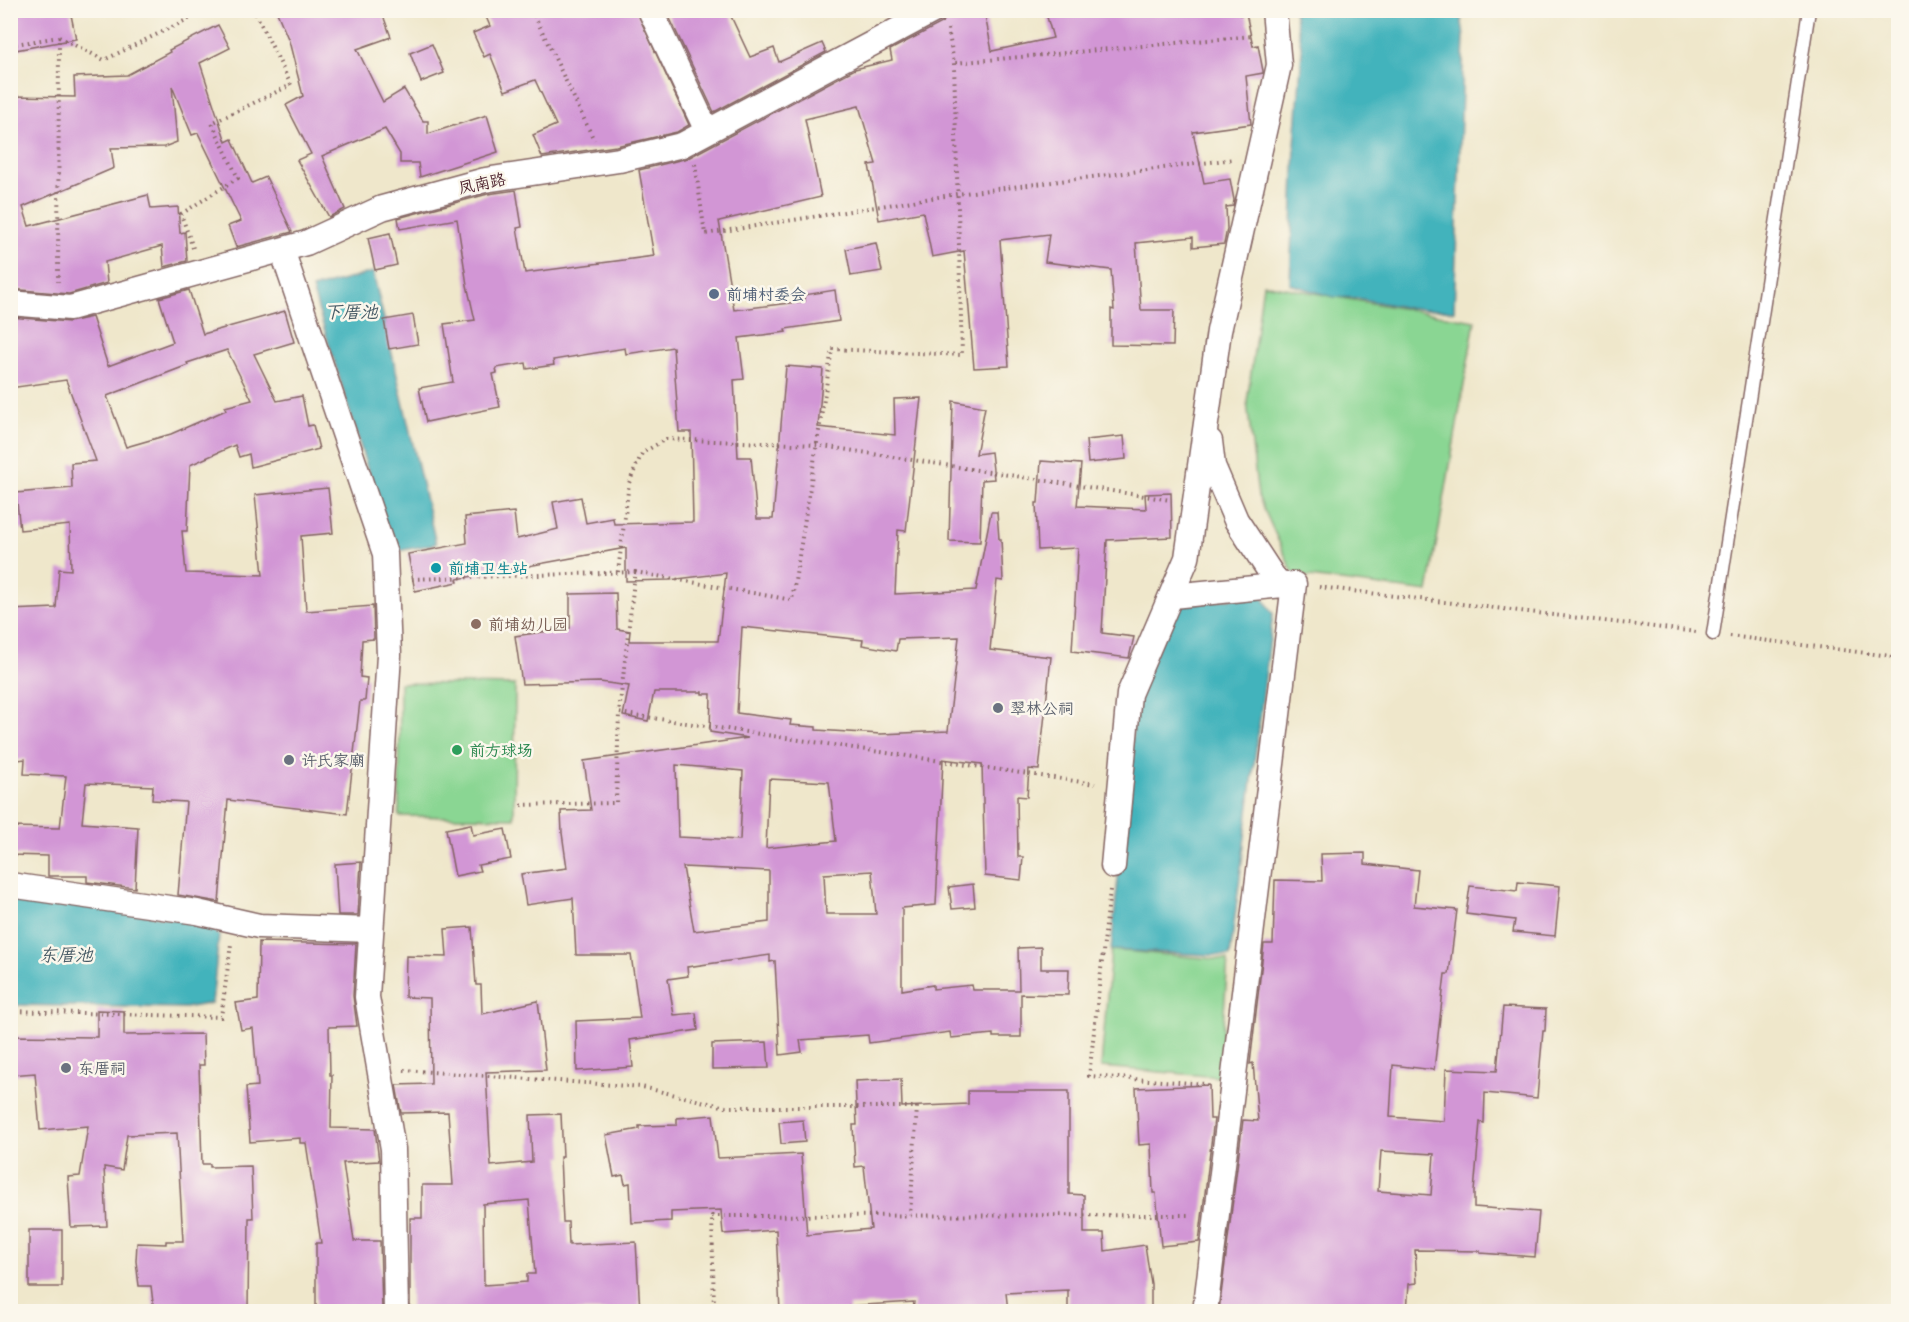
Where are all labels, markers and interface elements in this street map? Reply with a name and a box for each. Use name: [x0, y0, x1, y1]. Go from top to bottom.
street label: 凤南路: [457, 170, 508, 199]
place label: 前埔村委会: [726, 286, 806, 305]
marker: 前埔村委会: [707, 287, 721, 301]
water label: 下厝池: [324, 302, 379, 323]
place label: 前埔卫生站: [448, 560, 528, 579]
marker: 前埔卫生站: [429, 561, 443, 575]
place label: 前埔幼儿园: [488, 616, 568, 635]
marker: 前埔幼儿园: [469, 617, 483, 631]
place label: 翠林公祠: [1010, 700, 1074, 719]
marker: 翠林公祠: [991, 701, 1005, 715]
place label: 前方球场: [469, 742, 533, 761]
marker: 前方球场: [450, 743, 464, 757]
place label: 许氏家廟: [301, 752, 365, 771]
marker: 许氏家廟: [282, 753, 296, 767]
water label: 东厝池: [39, 945, 94, 966]
place label: 东厝祠: [78, 1060, 126, 1079]
marker: 东厝祠: [59, 1061, 73, 1075]

